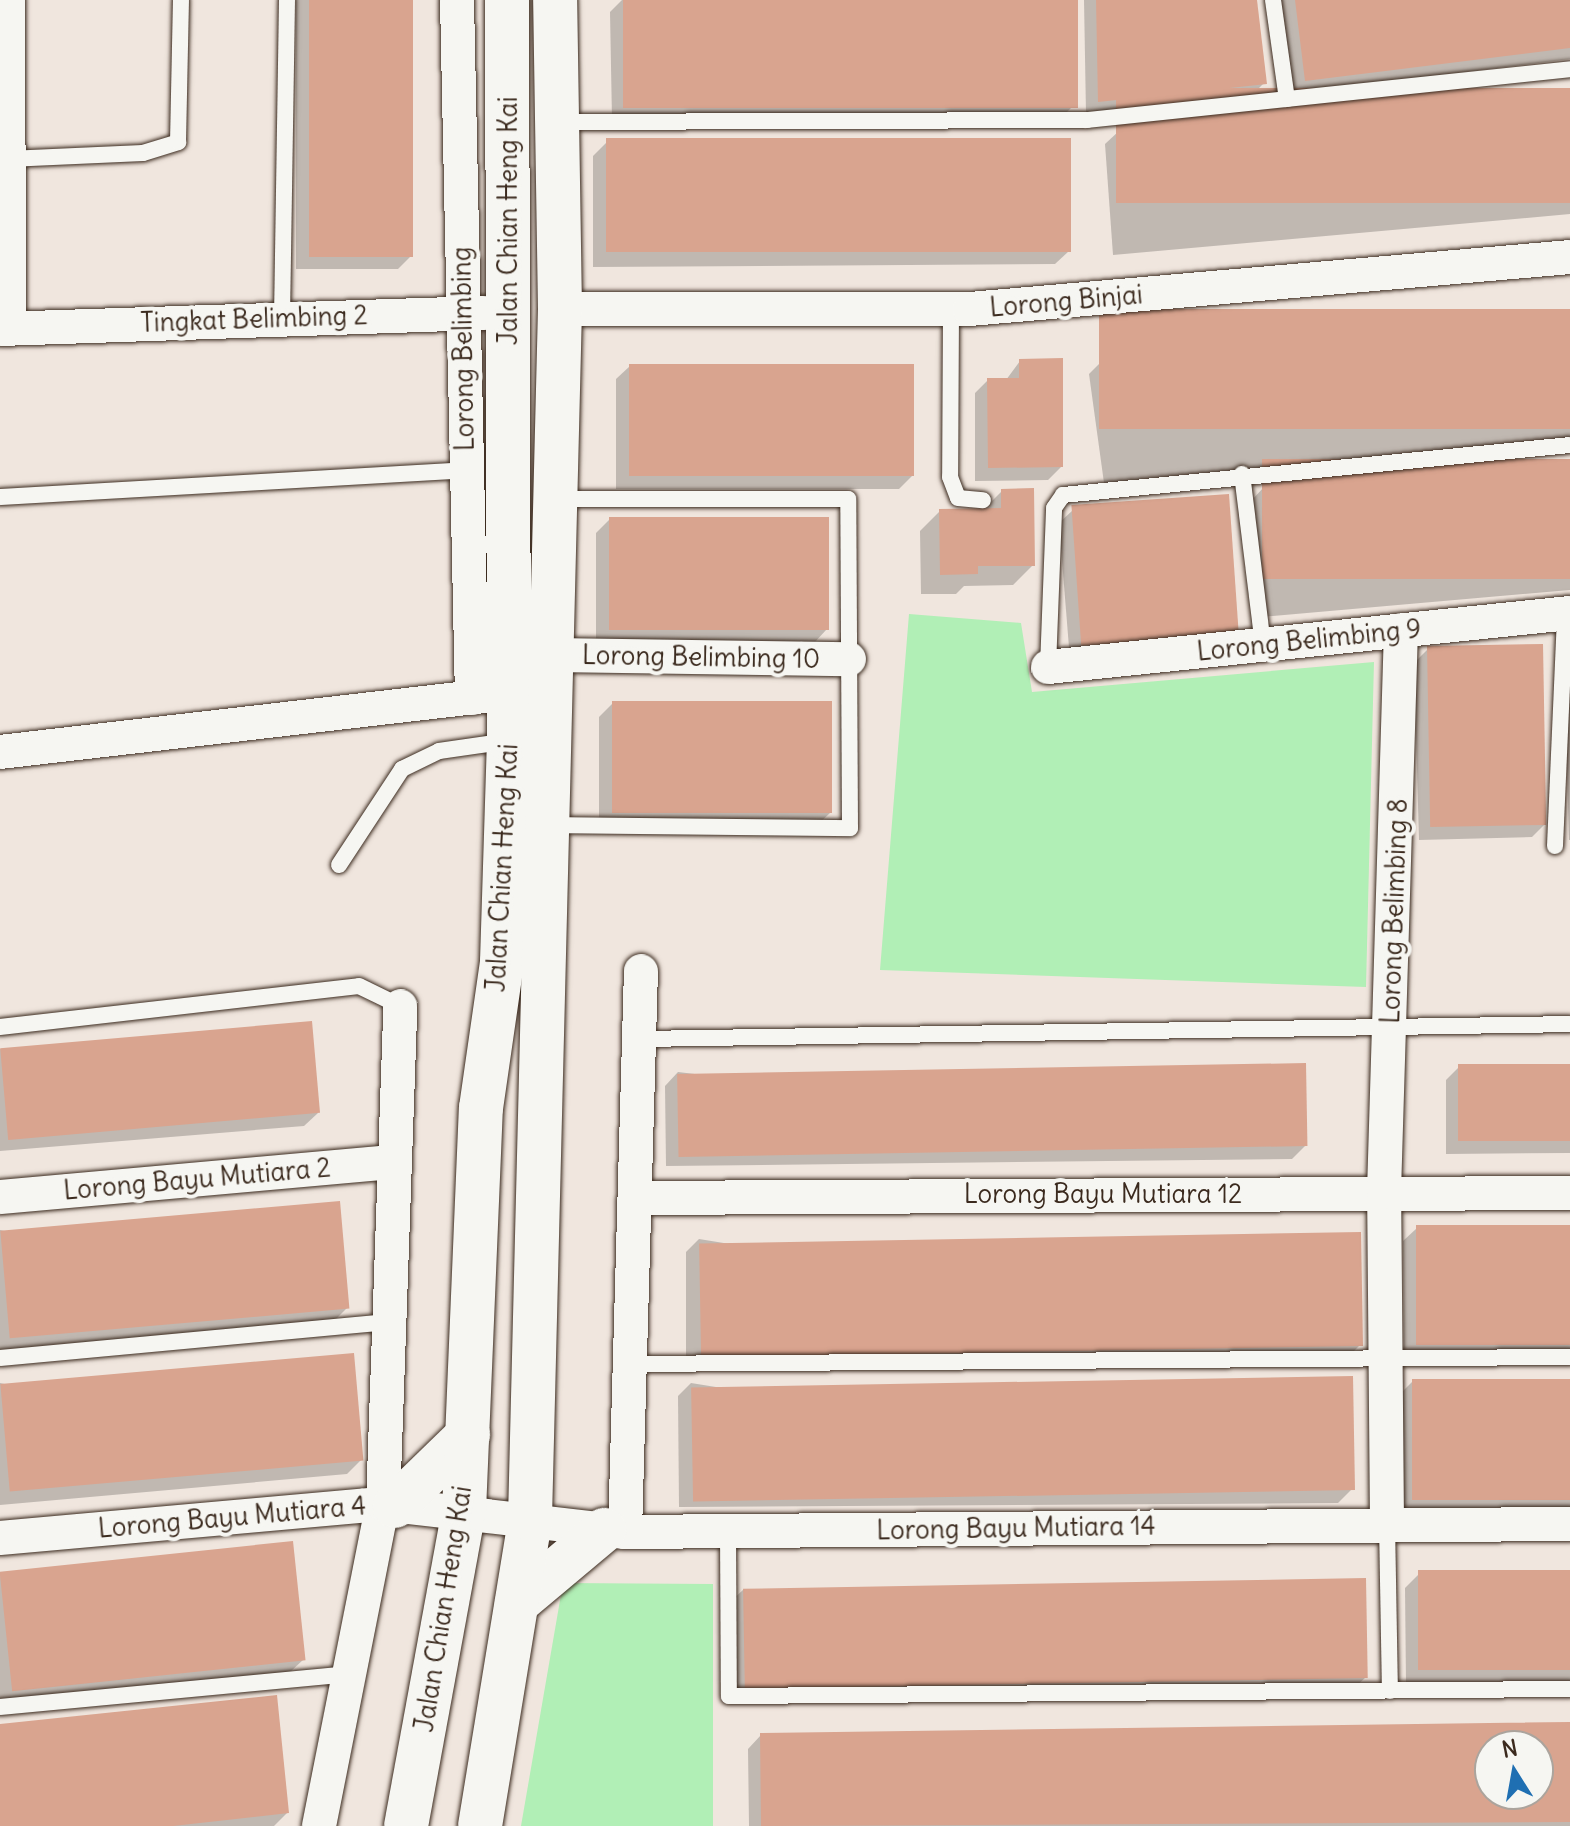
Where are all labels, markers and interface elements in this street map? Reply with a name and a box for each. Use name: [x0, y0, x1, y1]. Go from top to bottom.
street label: Jalan Chian Heng Kai: [492, 97, 524, 345]
street label: Lorong Belimbing: [446, 247, 480, 451]
street label: Lorong Binjai: [988, 279, 1144, 323]
street label: Tingkat Belimbing 2: [140, 299, 368, 339]
street label: Lorong Belimbing 9: [1195, 613, 1423, 667]
street label: Lorong Belimbing 10: [582, 639, 820, 675]
street label: Jalan Chian Heng Kai: [480, 743, 524, 993]
street label: Lorong Belimbing 8: [1374, 798, 1414, 1024]
street label: Lorong Bayu Mutiara 2: [62, 1152, 332, 1206]
street label: Lorong Bayu Mutiara 12: [964, 1178, 1242, 1210]
street label: Jalan Chian Heng Kai: [408, 1484, 478, 1734]
street label: Lorong Bayu Mutiara 4: [97, 1490, 367, 1544]
street label: Lorong Bayu Mutiara 14: [876, 1510, 1156, 1546]
north arrow: [1474, 1730, 1554, 1810]
text: N: [1500, 1733, 1520, 1764]

